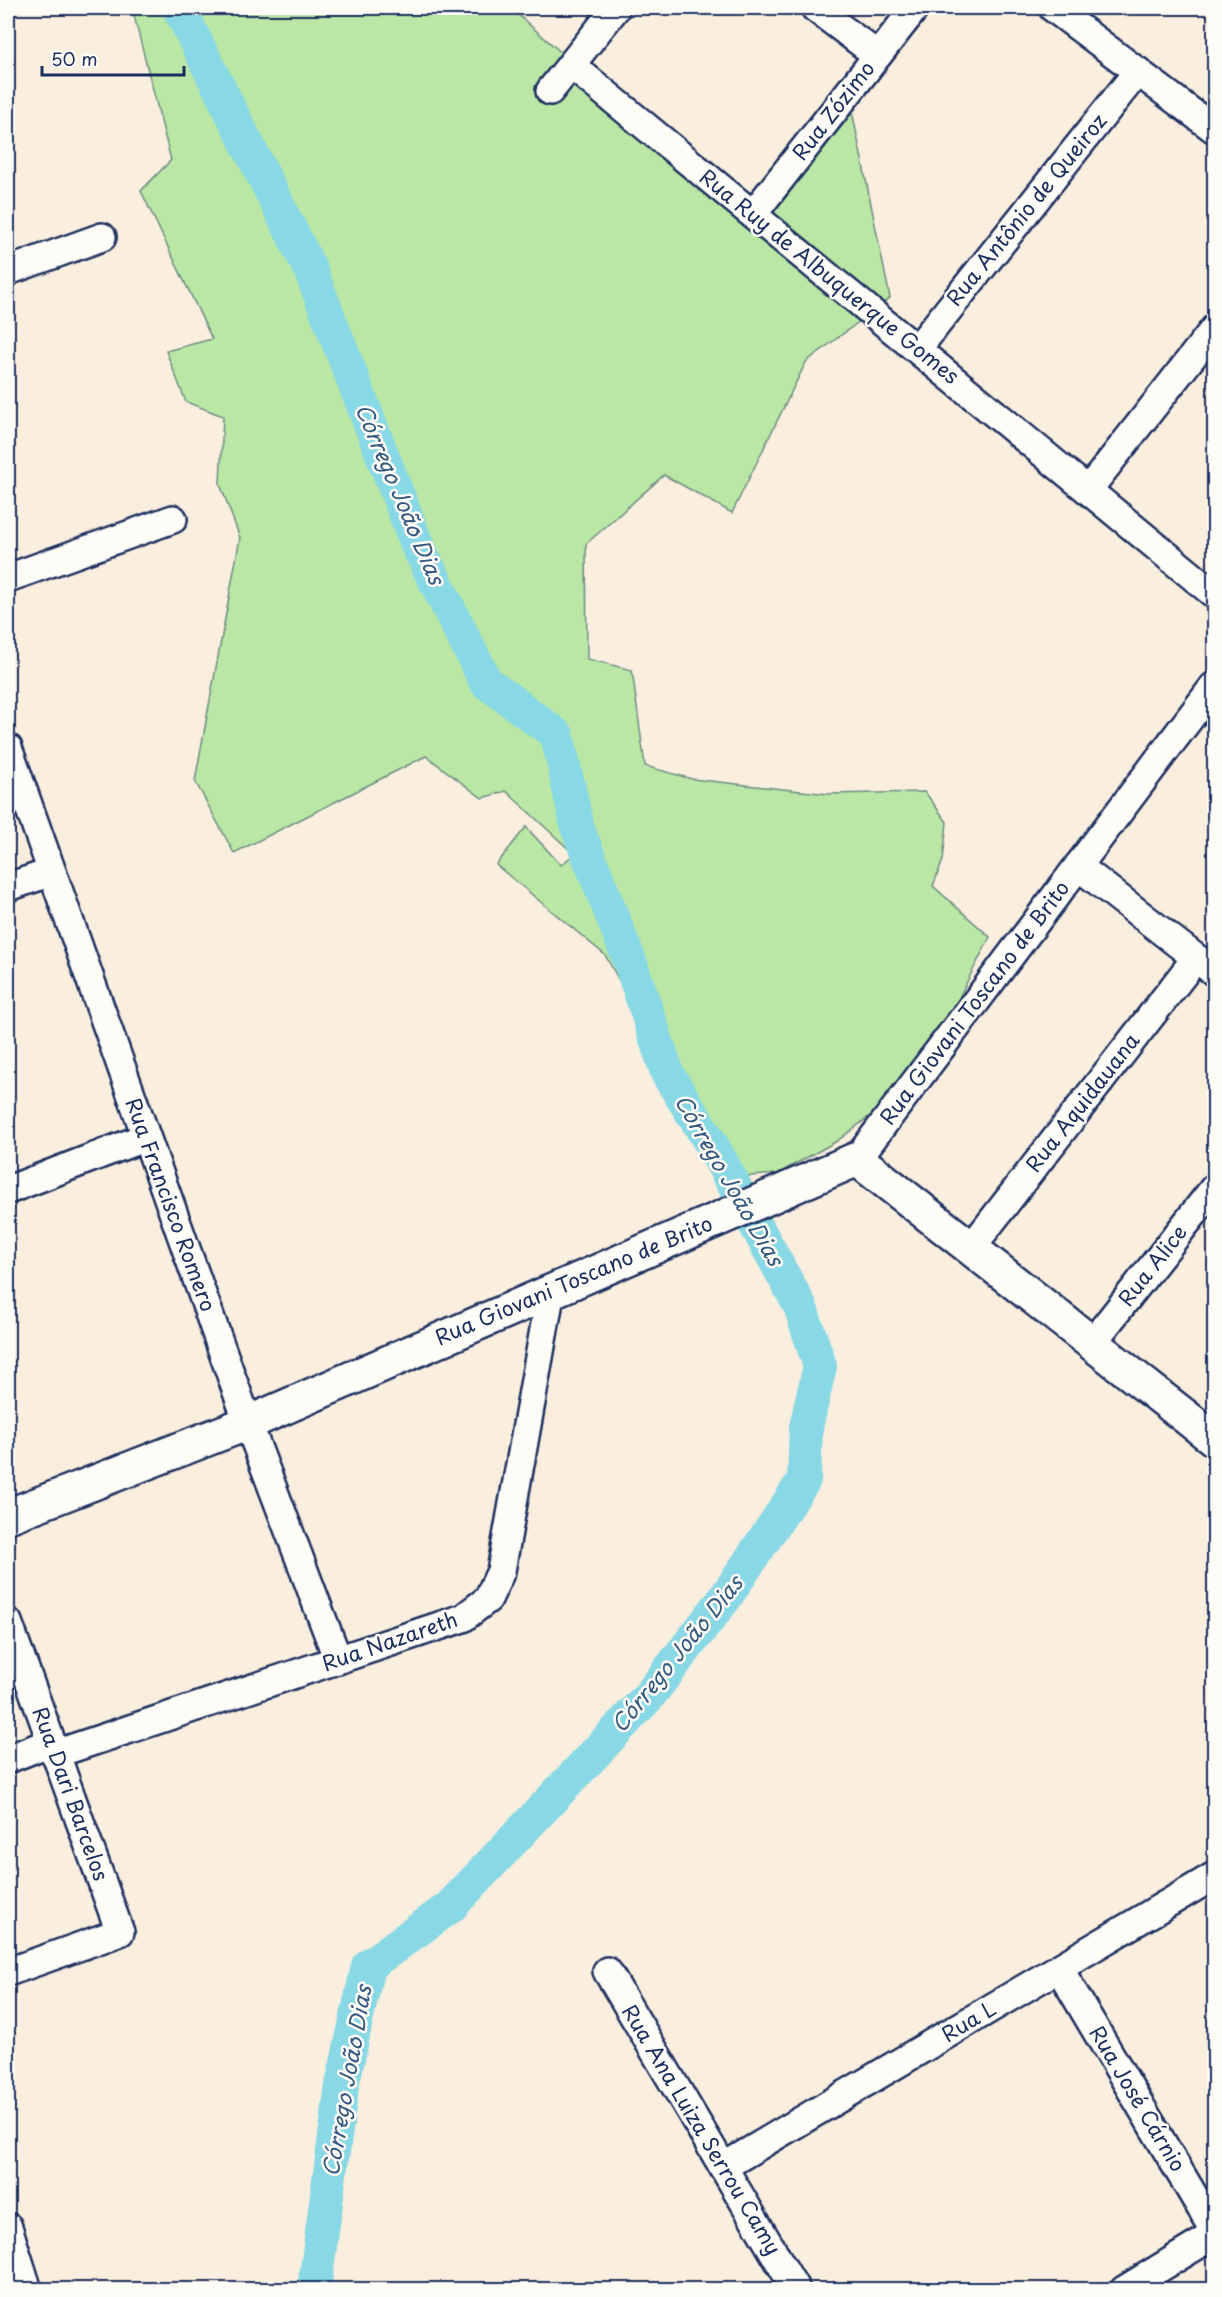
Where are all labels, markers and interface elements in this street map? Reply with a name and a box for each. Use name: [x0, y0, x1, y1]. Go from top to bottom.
scale bar: [42, 39, 184, 77]
text: 50 m: [51, 45, 98, 72]
street label: Rua Zózimo: [783, 53, 882, 166]
street label: Rua Antônio de Queiroz: [938, 105, 1113, 312]
street label: Rua Ruy de Albuquerque Gomes: [693, 160, 967, 391]
water label: Córrego João Dias: [348, 398, 455, 591]
street label: Rua Giovani Toscano de Brito: [871, 873, 1076, 1131]
street label: Rua Aquidauana: [1017, 1025, 1147, 1178]
water label: Córrego João Dias: [668, 1087, 794, 1273]
street label: Rua Francisco Romero: [118, 1093, 225, 1316]
street label: Rua Giovani Toscano de Brito: [429, 1206, 717, 1352]
street label: Rua Alice: [1109, 1217, 1194, 1312]
water label: Córrego João Dias: [602, 1566, 751, 1739]
street label: Rua Nazareth: [317, 1602, 461, 1678]
street label: Rua Dari Barcelos: [26, 1702, 118, 1885]
water label: Córrego João Dias: [312, 1981, 379, 2179]
street label: Rua L: [935, 1992, 1001, 2049]
street label: Rua Ana Luiza Serrou Camy: [615, 1998, 790, 2260]
street label: Rua José Cárnio: [1082, 2019, 1195, 2177]

